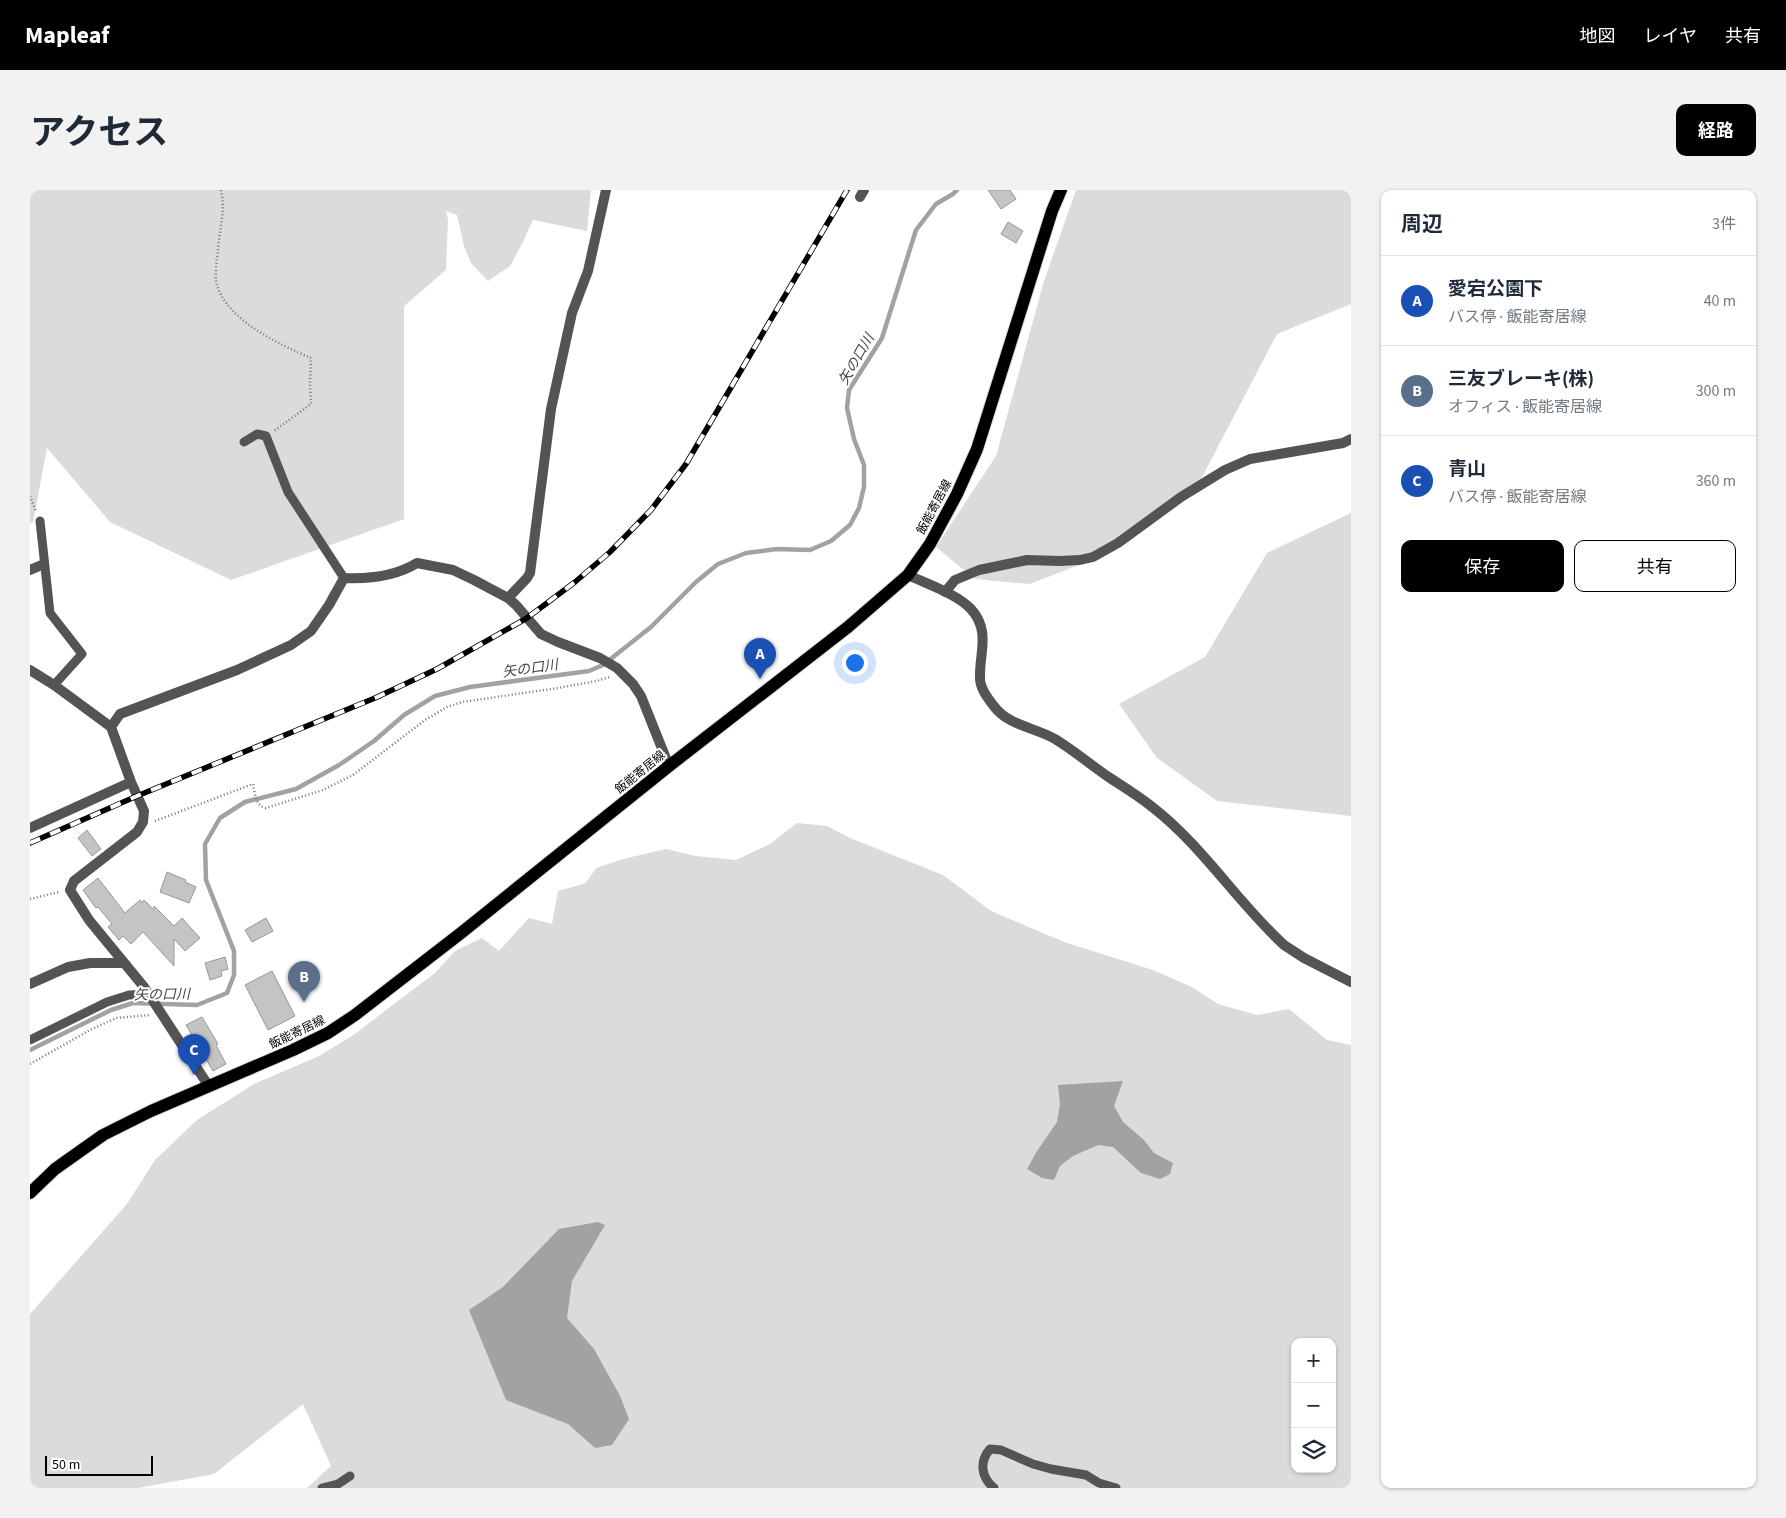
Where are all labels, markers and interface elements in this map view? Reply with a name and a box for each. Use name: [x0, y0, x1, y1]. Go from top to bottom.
text: Mapleaf: [25, 18, 110, 53]
text: 地図: [1580, 24, 1616, 49]
text: レイヤ: [1644, 24, 1697, 49]
text: 共有: [1725, 24, 1761, 49]
button: 経路: [1676, 104, 1756, 156]
text: アクセス: [30, 108, 168, 158]
text: 周辺: [1401, 209, 1443, 239]
text: 3件: [1712, 213, 1736, 235]
text: 愛宕公園下: [1448, 276, 1543, 303]
text: A: [1412, 290, 1422, 312]
text: 40 m: [1704, 290, 1736, 312]
text: バス停 · 飯能寄居線: [1448, 306, 1586, 328]
water label: 矢の口川: [834, 329, 881, 389]
text: 三友ブレーキ(株): [1448, 366, 1594, 393]
text: B: [1412, 380, 1422, 402]
text: 300 m: [1696, 380, 1736, 402]
text: オフィス · 飯能寄居線: [1448, 396, 1602, 418]
text: 青山: [1448, 456, 1486, 483]
text: C: [1412, 470, 1422, 492]
text: 360 m: [1696, 470, 1736, 492]
street label: 飯能寄居線: [913, 477, 956, 538]
text: バス停 · 飯能寄居線: [1448, 486, 1586, 508]
button: 保存: [1401, 540, 1564, 592]
button: 共有: [1574, 540, 1736, 592]
pin: A: [744, 638, 776, 679]
your location: [842, 650, 868, 676]
water label: 矢の口川: [501, 655, 561, 683]
street label: 飯能寄居線: [612, 747, 669, 798]
pin: B: [288, 961, 320, 1002]
water label: 矢の口川: [134, 984, 192, 1005]
street label: 飯能寄居線: [267, 1012, 328, 1053]
pin: C: [178, 1034, 210, 1075]
map controls: [1291, 1338, 1336, 1473]
button: +: [1291, 1338, 1336, 1383]
button: −: [1291, 1383, 1336, 1428]
button: layers: [1291, 1428, 1336, 1473]
scale bar: [45, 1453, 152, 1476]
text: 50 m: [52, 1455, 80, 1475]

